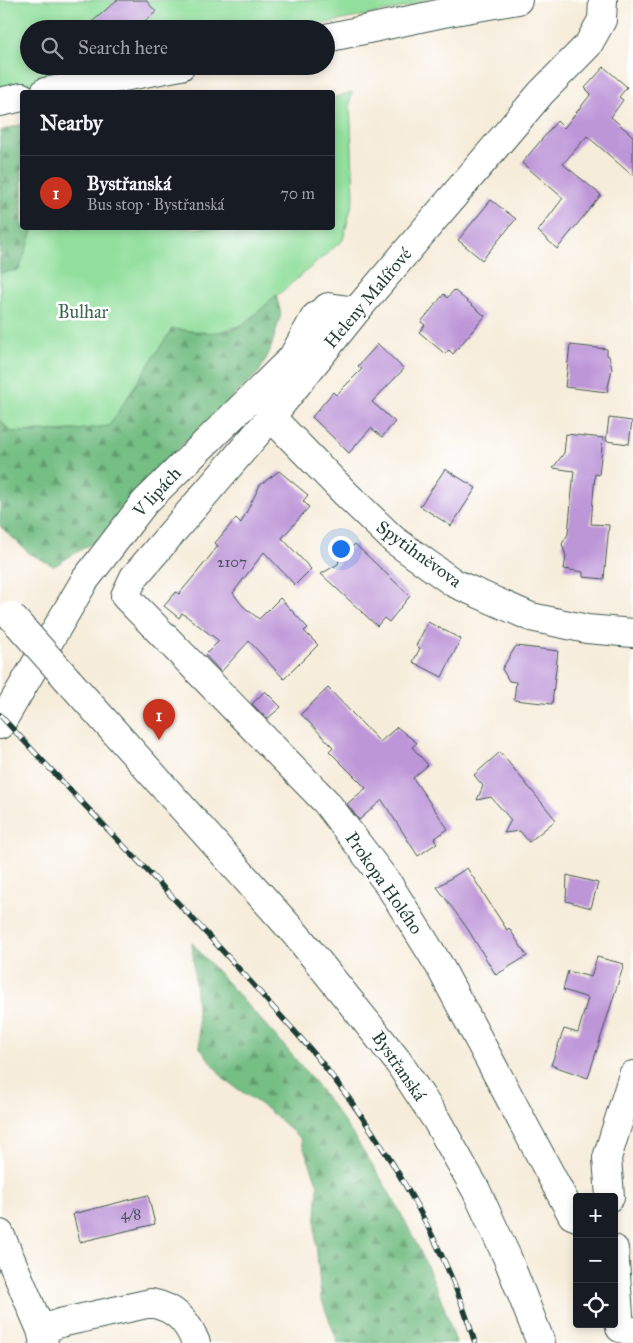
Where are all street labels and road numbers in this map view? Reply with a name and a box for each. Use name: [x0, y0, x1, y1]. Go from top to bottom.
street label: Heleny Malířové: [320, 243, 417, 353]
street label: V lipách: [128, 462, 186, 522]
street label: Spytihněvova: [372, 516, 466, 592]
street label: Prokopa Holého: [341, 828, 427, 938]
street label: Bystřanská: [367, 1027, 431, 1105]

